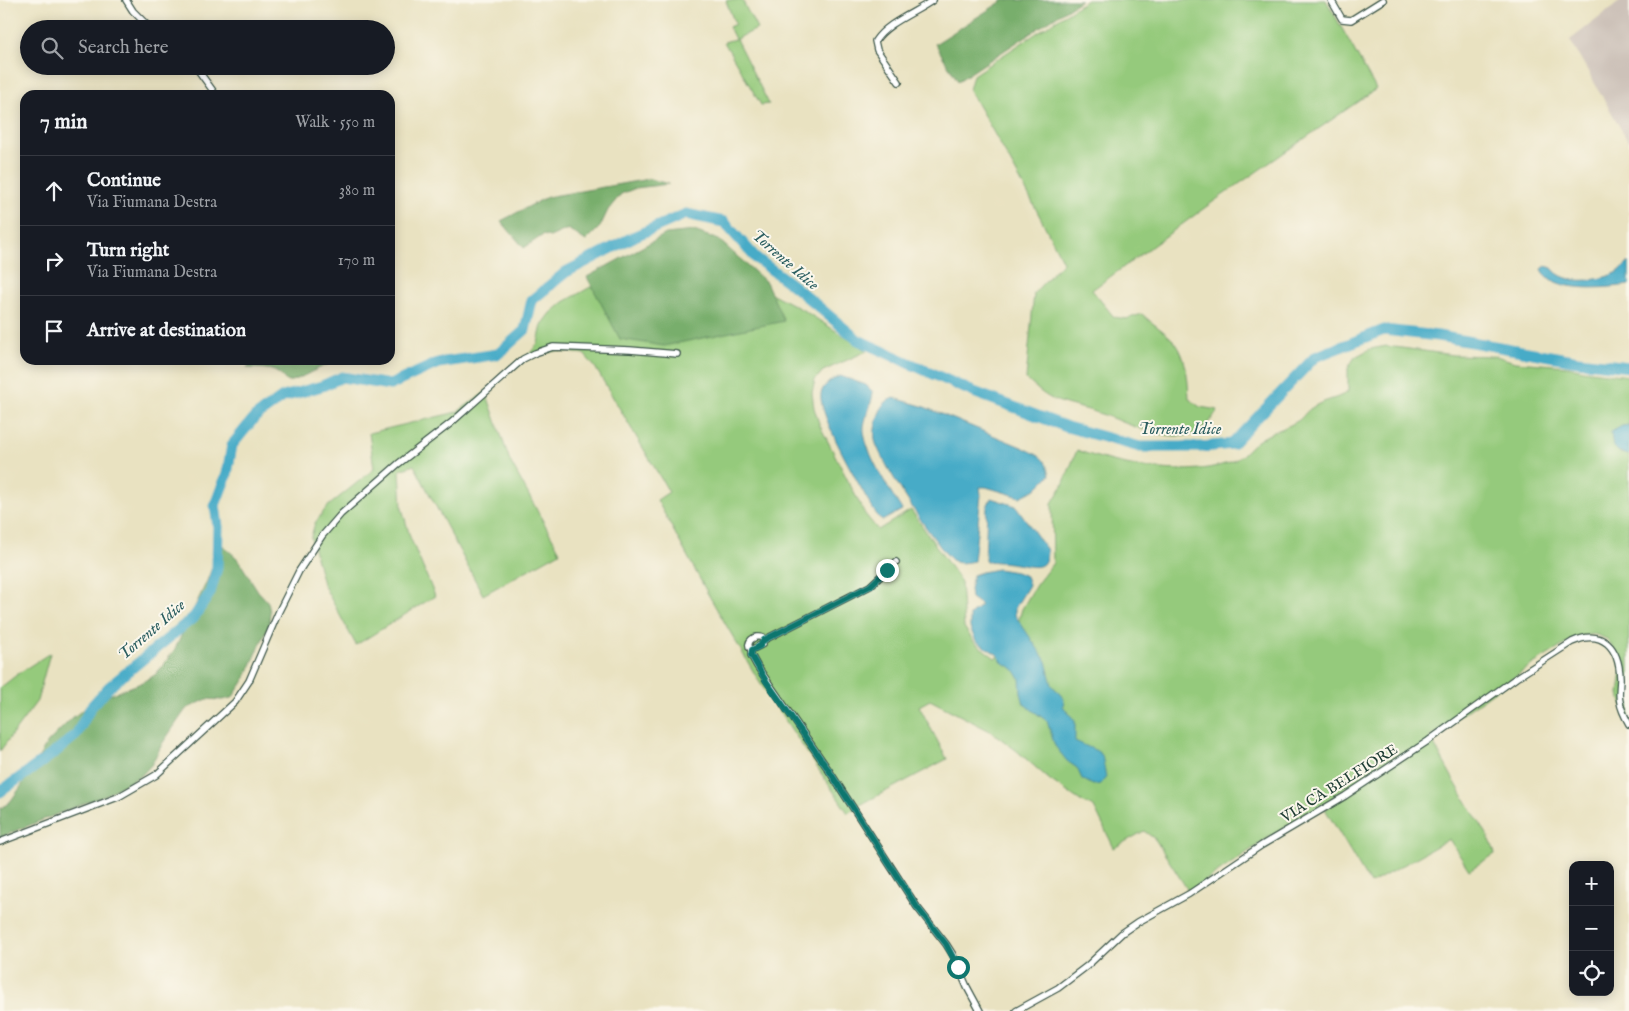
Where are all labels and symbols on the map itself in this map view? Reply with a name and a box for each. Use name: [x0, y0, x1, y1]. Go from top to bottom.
water label: Torrente Idice: [747, 226, 823, 296]
water label: Torrente Idice: [1139, 420, 1222, 440]
route end: [876, 559, 899, 582]
water label: Torrente Idice: [115, 595, 191, 665]
street label: VIA CÀ BELFIORE: [1276, 740, 1401, 828]
route start: [947, 956, 970, 979]

